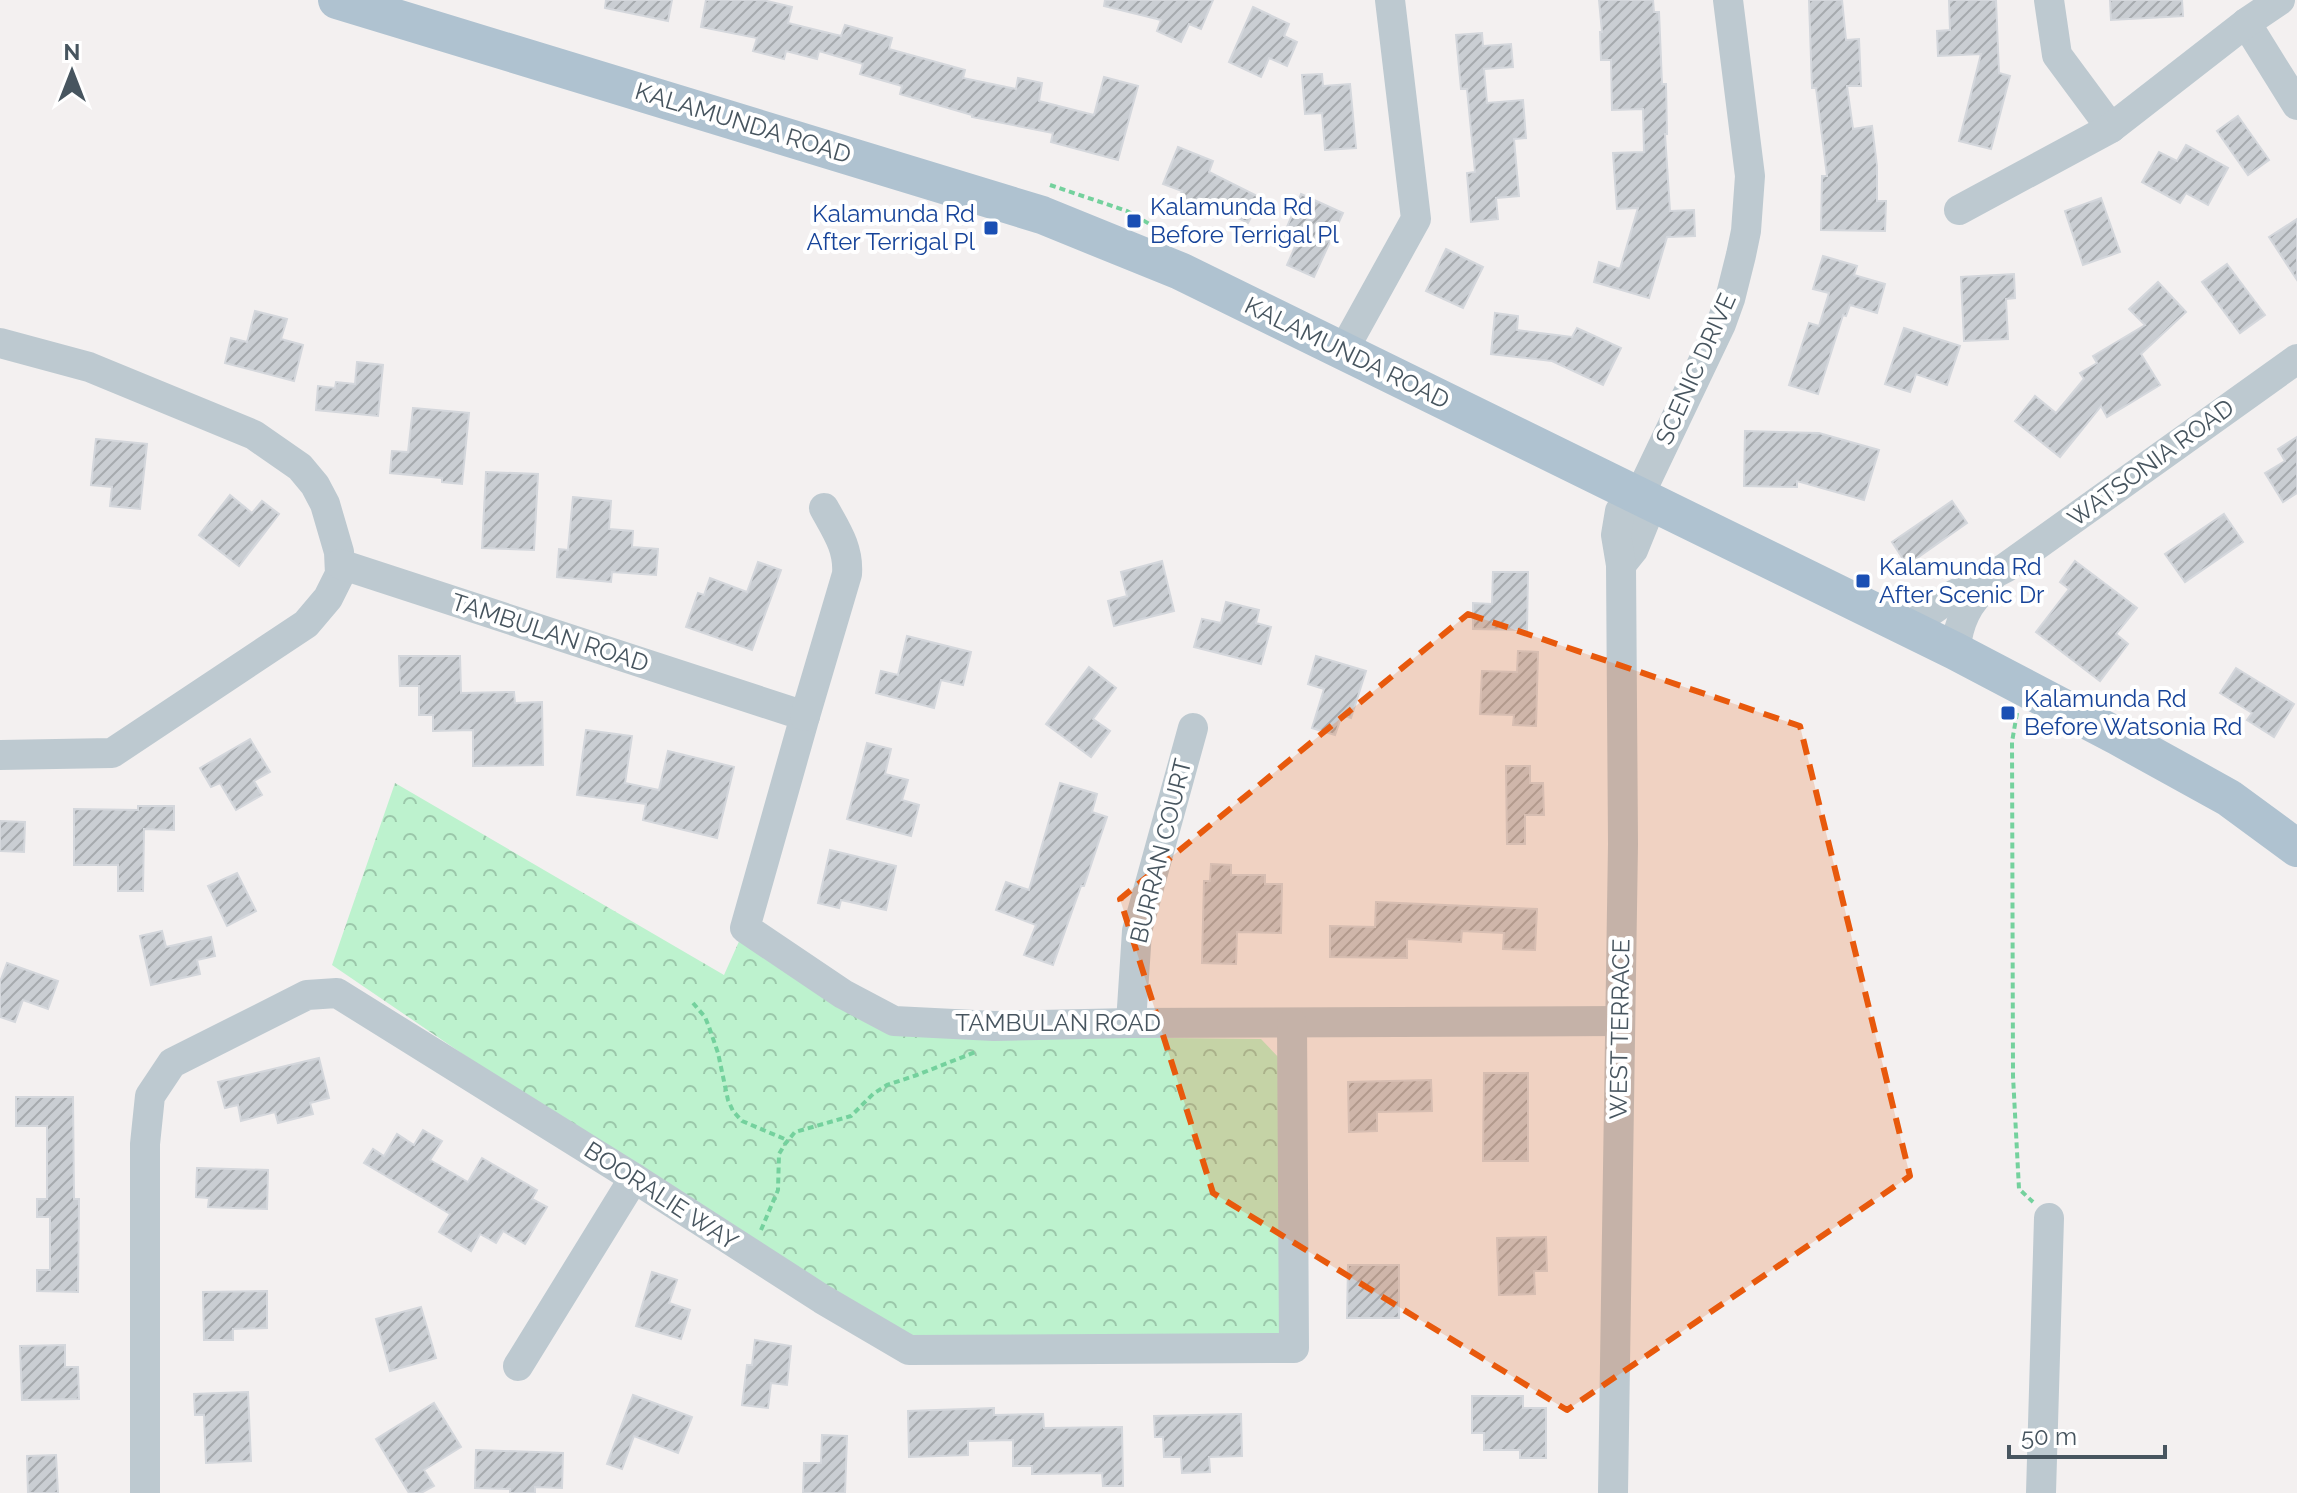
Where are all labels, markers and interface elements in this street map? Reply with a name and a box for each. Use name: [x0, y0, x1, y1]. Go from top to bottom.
north arrow: [32, 32, 112, 112]
text: N: [64, 39, 80, 65]
street label: KALAMUNDA ROAD: [632, 76, 855, 169]
place label: Kalamunda Rd Before Terrigal Pl: [1150, 192, 1339, 249]
place label: Kalamunda Rd After Terrigal Pl: [807, 199, 975, 256]
marker: Kalamunda Rd Before Terrigal Pl: [1125, 212, 1143, 230]
marker: Kalamunda Rd After Terrigal Pl: [982, 219, 1000, 237]
street label: SCENIC DRIVE: [1649, 289, 1742, 449]
street label: KALAMUNDA ROAD: [1240, 290, 1454, 415]
street label: WATSONIA ROAD: [2062, 393, 2239, 533]
place label: Kalamunda Rd After Scenic Dr: [1879, 552, 2045, 609]
marker: Kalamunda Rd After Scenic Dr: [1854, 572, 1872, 590]
street label: TAMBULAN ROAD: [448, 587, 652, 678]
place label: Kalamunda Rd Before Watsonia Rd: [2024, 684, 2243, 741]
marker: Kalamunda Rd Before Watsonia Rd: [1999, 704, 2017, 722]
street label: BURRAN COURT: [1124, 755, 1198, 946]
street label: WEST TERRACE: [1603, 938, 1636, 1120]
street label: TAMBULAN ROAD: [955, 1008, 1161, 1037]
street label: BOORALIE WAY: [579, 1135, 744, 1256]
scale bar: [2009, 1409, 2165, 1459]
text: 50 m: [2021, 1422, 2077, 1451]

